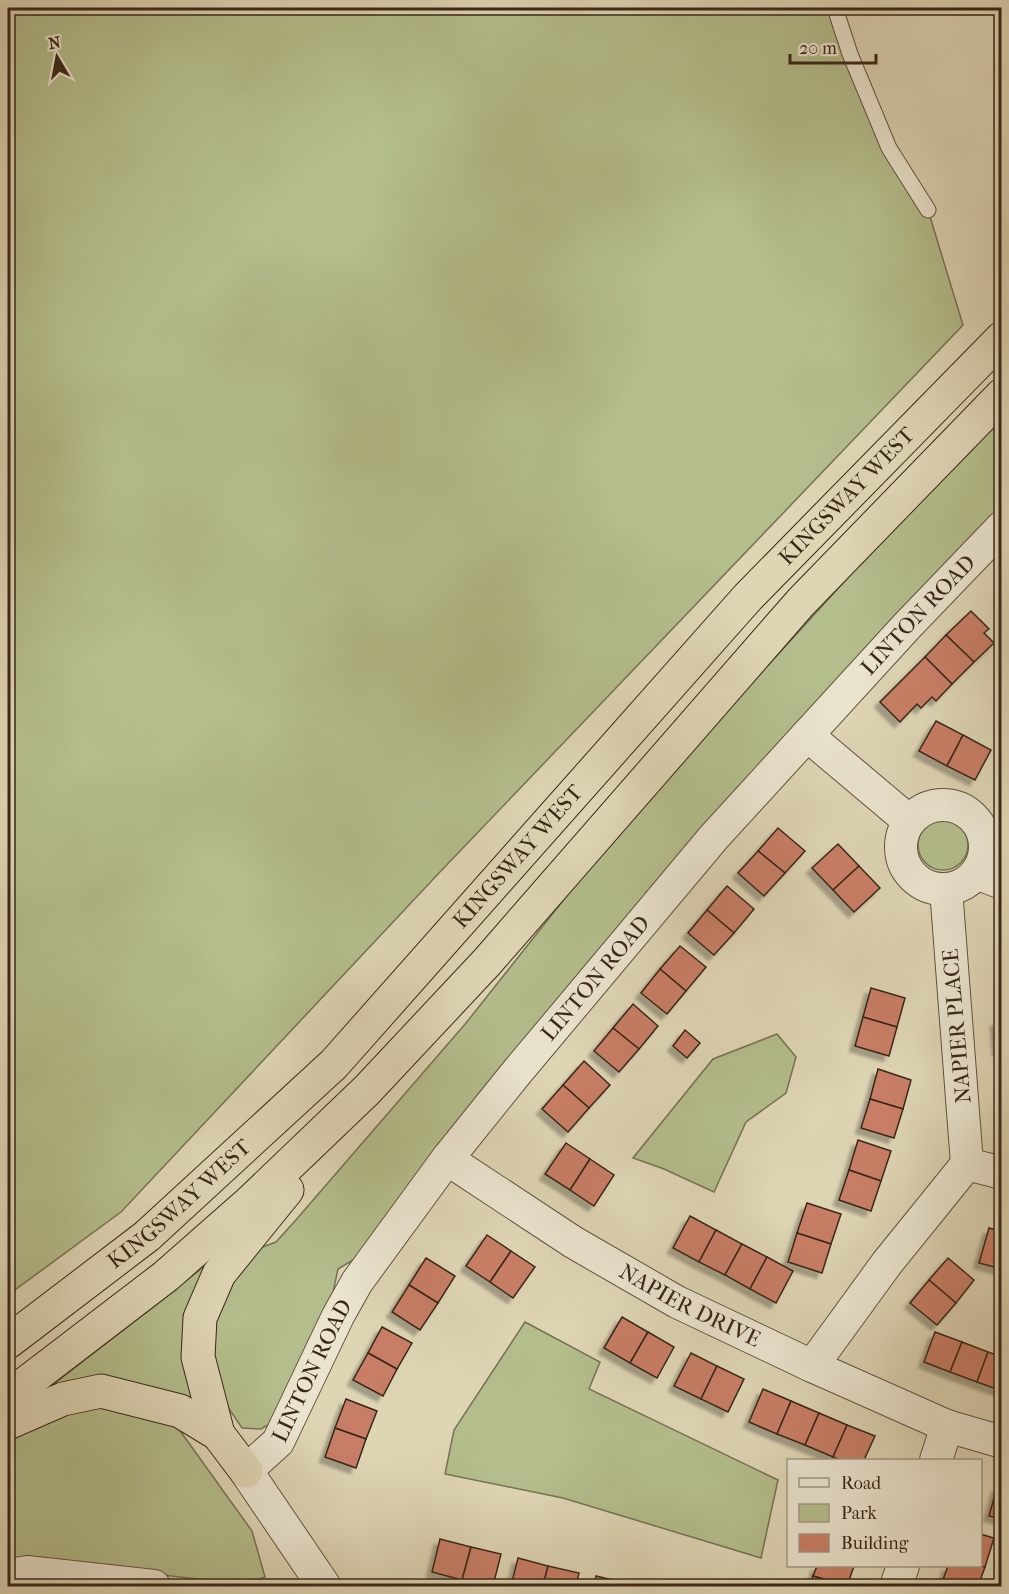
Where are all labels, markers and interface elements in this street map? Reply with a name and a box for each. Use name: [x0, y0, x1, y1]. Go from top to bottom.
north arrow: [27, 27, 87, 87]
scale bar: [790, 27, 876, 65]
text: N: [47, 32, 63, 53]
text: 20 m: [799, 38, 837, 59]
street label: KINGSWAY WEST: [773, 421, 921, 571]
street label: LINTON ROAD: [855, 550, 981, 681]
street label: KINGSWAY WEST: [447, 779, 589, 934]
street label: LINTON ROAD: [536, 910, 655, 1046]
street label: NAPIER PLACE: [937, 948, 977, 1104]
street label: KINGSWAY WEST: [102, 1133, 257, 1274]
street label: NAPIER DRIVE: [615, 1258, 765, 1353]
street label: LINTON ROAD: [267, 1295, 358, 1447]
legend: [787, 1459, 982, 1567]
text: Road: [841, 1473, 881, 1494]
text: Park: [841, 1503, 878, 1524]
text: Building: [841, 1533, 909, 1554]

